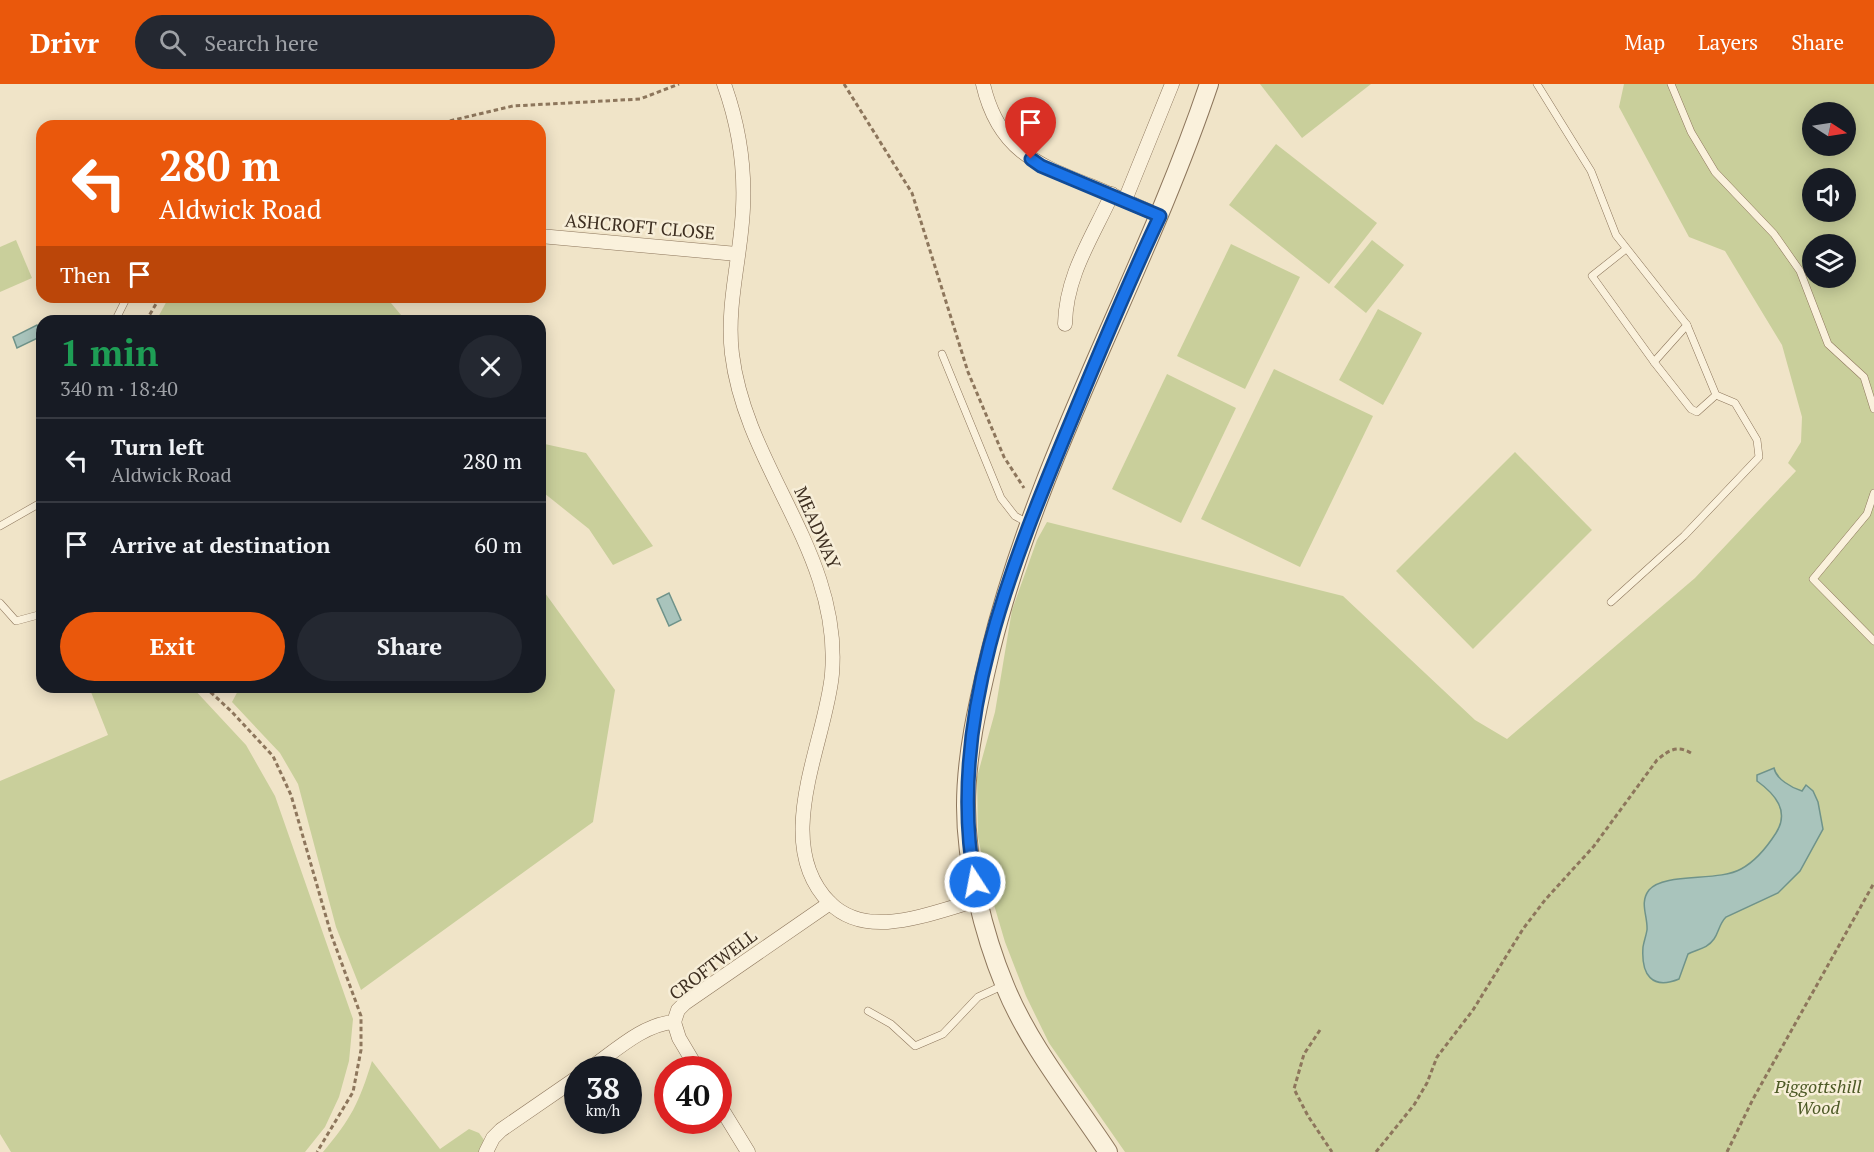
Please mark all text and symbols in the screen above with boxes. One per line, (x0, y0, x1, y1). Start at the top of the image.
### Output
search box (135, 15, 555, 69)
text: Drivr (30, 24, 99, 61)
icon: search (156, 26, 189, 59)
text: Search here (204, 28, 319, 57)
text: Map (1624, 28, 1665, 56)
text: Layers (1698, 28, 1758, 56)
text: Share (1791, 28, 1844, 56)
pin (1005, 97, 1056, 159)
north arrow (1802, 102, 1856, 156)
map controls (1802, 102, 1856, 288)
icon: arrive (1014, 106, 1047, 139)
text: 280 m (159, 137, 280, 193)
icon: left (60, 144, 138, 222)
button: sound (1802, 168, 1856, 222)
text: Aldwick Road (159, 191, 322, 227)
street label: ASHCROFT CLOSE (564, 207, 716, 245)
button: layers (1802, 234, 1856, 288)
icon: arrive (123, 258, 156, 291)
text: Then (60, 260, 111, 289)
text: 1 min (60, 329, 158, 376)
button: close (459, 335, 522, 398)
text: 340 m · 18:40 (60, 375, 178, 402)
text: Turn left (111, 432, 204, 461)
icon: left (60, 444, 93, 477)
text: 280 m (462, 446, 522, 475)
text: Aldwick Road (111, 461, 231, 488)
street label: MEADWAY (789, 483, 847, 573)
icon: arrive (60, 528, 93, 561)
text: Arrive at destination (111, 530, 330, 559)
text: 60 m (474, 530, 522, 559)
button: Exit (60, 612, 285, 681)
button: Share (297, 612, 522, 681)
position arrow (943, 850, 1007, 914)
street label: CROFTWELL (664, 923, 761, 1005)
speed limit sign: 40 (654, 1056, 732, 1134)
text: 38 (586, 1068, 620, 1108)
park label: Piggottshill Wood (1773, 1074, 1862, 1119)
text: km/h (586, 1100, 620, 1120)

